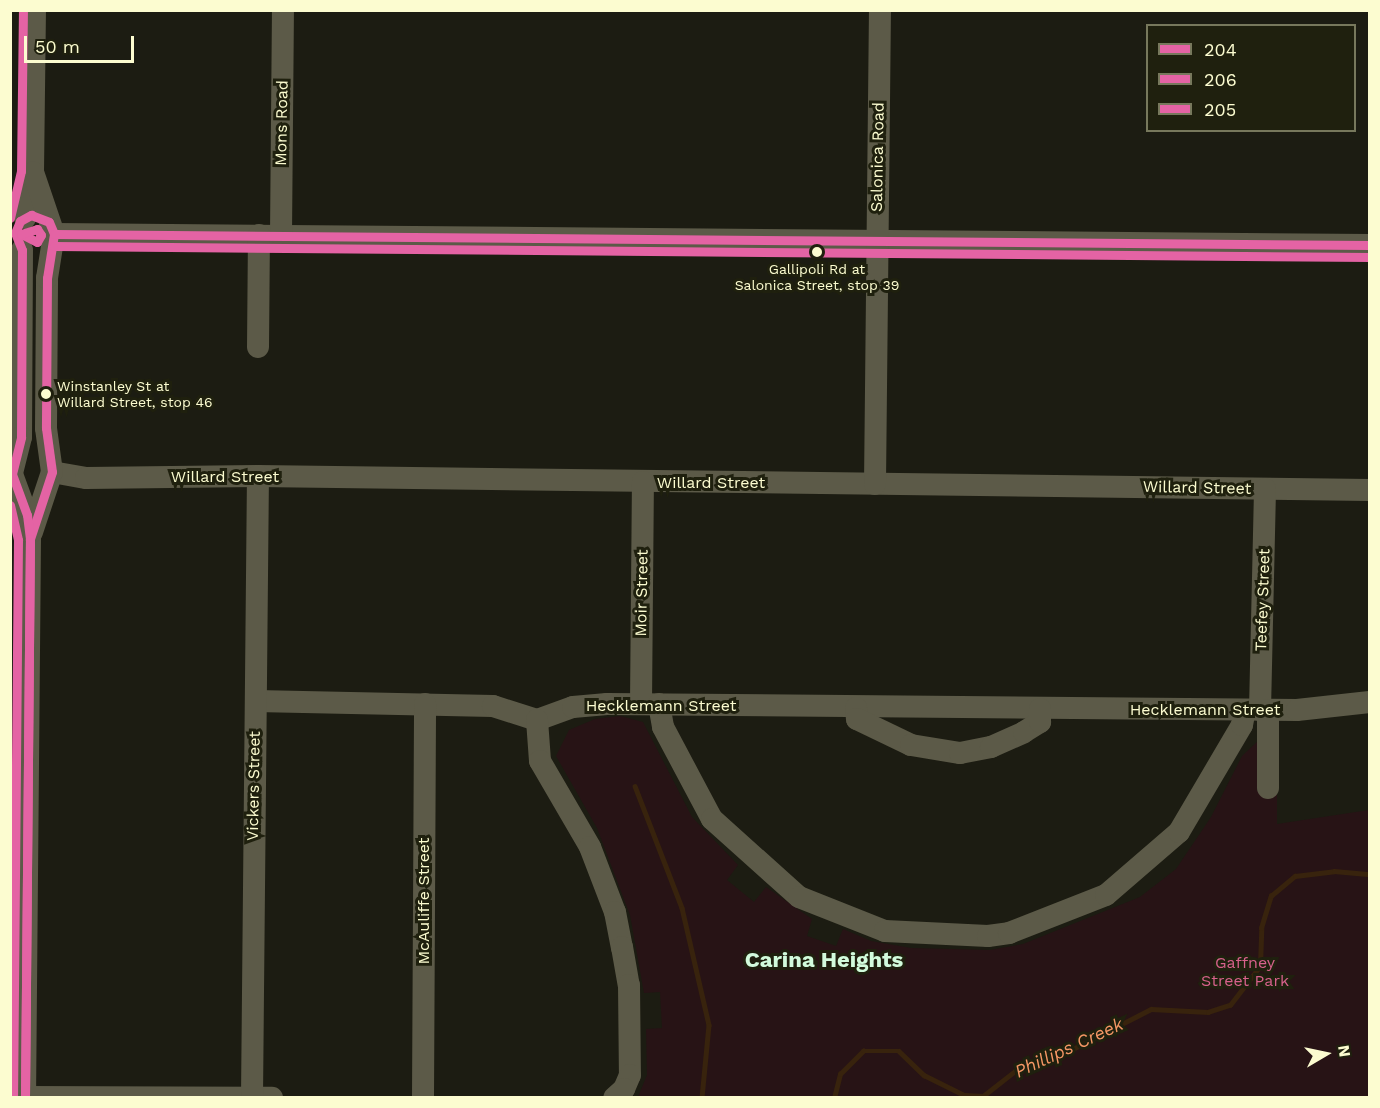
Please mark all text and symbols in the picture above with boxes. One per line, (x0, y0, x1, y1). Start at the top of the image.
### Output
scale bar (27, 24, 136, 62)
legend (1146, 24, 1356, 132)
text: 50 m (35, 36, 80, 57)
text: 204 (1204, 39, 1237, 60)
text: 206 (1204, 69, 1237, 90)
street label: Mons Road (272, 80, 292, 166)
text: 205 (1204, 99, 1236, 120)
street label: Salonica Road (867, 102, 889, 212)
marker: Gallipoli Rd at Salonica Street, stop 39 (811, 246, 823, 258)
place label: Gallipoli Rd at Salonica Street, stop 39 (734, 261, 900, 294)
place label: Winstanley St at Willard Street, stop 46 (57, 378, 213, 410)
marker: Winstanley St at Willard Street, stop 46 (40, 388, 52, 400)
street label: Willard Street (171, 467, 279, 487)
street label: Willard Street (657, 473, 765, 493)
street label: Willard Street (1143, 477, 1251, 499)
street label: Teefey Street (1252, 548, 1274, 652)
street label: Moir Street (632, 549, 652, 637)
street label: Hecklemann Street (586, 696, 736, 716)
street label: Hecklemann Street (1130, 700, 1280, 720)
street label: Vickers Street (243, 731, 265, 841)
street label: McAuliffe Street (414, 837, 434, 965)
district label: Carina Heights (745, 947, 903, 973)
park label: Gaffney Street Park (1201, 953, 1289, 991)
water label: Phillips Creek (1011, 1013, 1127, 1083)
north arrow (1296, 1024, 1356, 1084)
text: N (1334, 1044, 1355, 1058)

